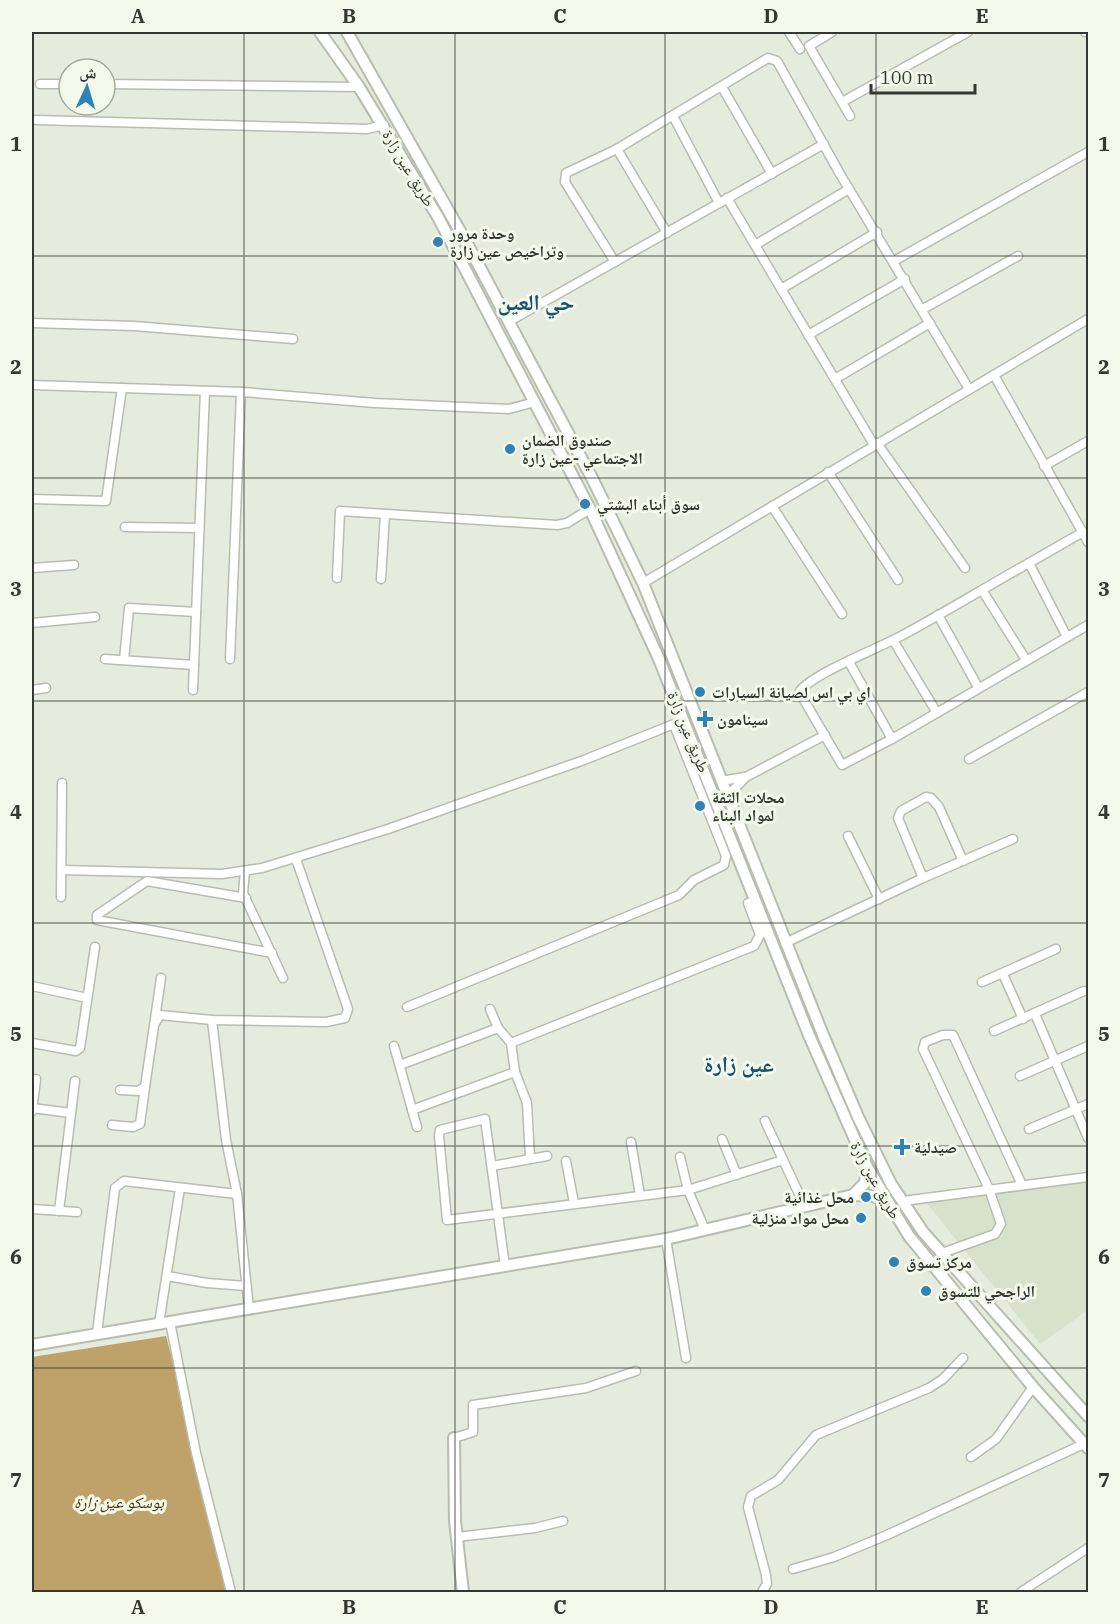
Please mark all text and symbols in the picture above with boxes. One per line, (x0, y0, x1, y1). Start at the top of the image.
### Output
text: A (131, 2, 145, 29)
text: B (342, 2, 356, 29)
text: C (553, 2, 567, 29)
text: D (763, 2, 779, 29)
text: E (975, 2, 989, 29)
north arrow (57, 57, 117, 117)
scale bar (871, 57, 974, 95)
text: ش (79, 61, 97, 83)
text: 100 m (880, 66, 934, 89)
street label: طريق عين زارة (377, 126, 440, 211)
text: 1 (10, 130, 22, 157)
text: 1 (1098, 130, 1110, 157)
place label: وحدة مرور وتراخيص عين زارة (449, 223, 564, 261)
marker: وحدة مرور وتراخيص عين زارة (431, 235, 445, 249)
district label: حي العين (498, 287, 574, 319)
text: 2 (10, 353, 22, 380)
text: 2 (1098, 353, 1110, 380)
place label: صندوق الضمان الاجتماعي -عين زارة (522, 430, 643, 471)
marker: صندوق الضمان الاجتماعي -عين زارة (503, 442, 517, 456)
place label: سوق أبناء البشتي (597, 494, 700, 517)
marker: سوق أبناء البشتي (578, 497, 592, 511)
text: 3 (10, 575, 22, 602)
text: 3 (1098, 575, 1110, 602)
place label: اي بي اس لصيانة السيارات (712, 682, 871, 705)
marker: اي بي اس لصيانة السيارات (693, 685, 707, 699)
street label: طريق عين زارة (663, 688, 714, 776)
place label: سينامون (717, 709, 768, 729)
marker: سينامون (698, 712, 712, 726)
place label: محلات الثقة لمواد البناء (712, 787, 785, 825)
text: 4 (10, 798, 22, 825)
text: 4 (1098, 798, 1110, 825)
marker: محلات الثقة لمواد البناء (693, 799, 707, 813)
text: 5 (10, 1020, 22, 1047)
text: 5 (1098, 1020, 1110, 1047)
district label: عين زارة (704, 1049, 774, 1078)
street label: طريق عين زارة (846, 1137, 906, 1223)
place label: صيدلية (914, 1137, 957, 1157)
marker: صيدلية (895, 1140, 909, 1154)
place label: محل غذائية (784, 1187, 854, 1207)
marker: محل غذائية (859, 1190, 873, 1204)
place label: محل مواد منزلية (751, 1208, 849, 1228)
marker: محل مواد منزلية (854, 1211, 868, 1225)
text: 6 (10, 1243, 22, 1270)
text: 6 (1098, 1243, 1110, 1270)
place label: مركز تسوق (906, 1252, 972, 1272)
marker: مركز تسوق (887, 1255, 901, 1269)
place label: الراجحي للتسوق (938, 1281, 1035, 1304)
marker: الراجحي للتسوق (919, 1284, 933, 1298)
text: 7 (10, 1466, 22, 1493)
text: 7 (1098, 1466, 1110, 1493)
park label: بوسكو عين زارة (74, 1492, 165, 1513)
text: A (131, 1593, 145, 1620)
text: B (342, 1593, 356, 1620)
text: C (553, 1593, 567, 1620)
text: D (763, 1593, 779, 1620)
text: E (975, 1593, 989, 1620)

